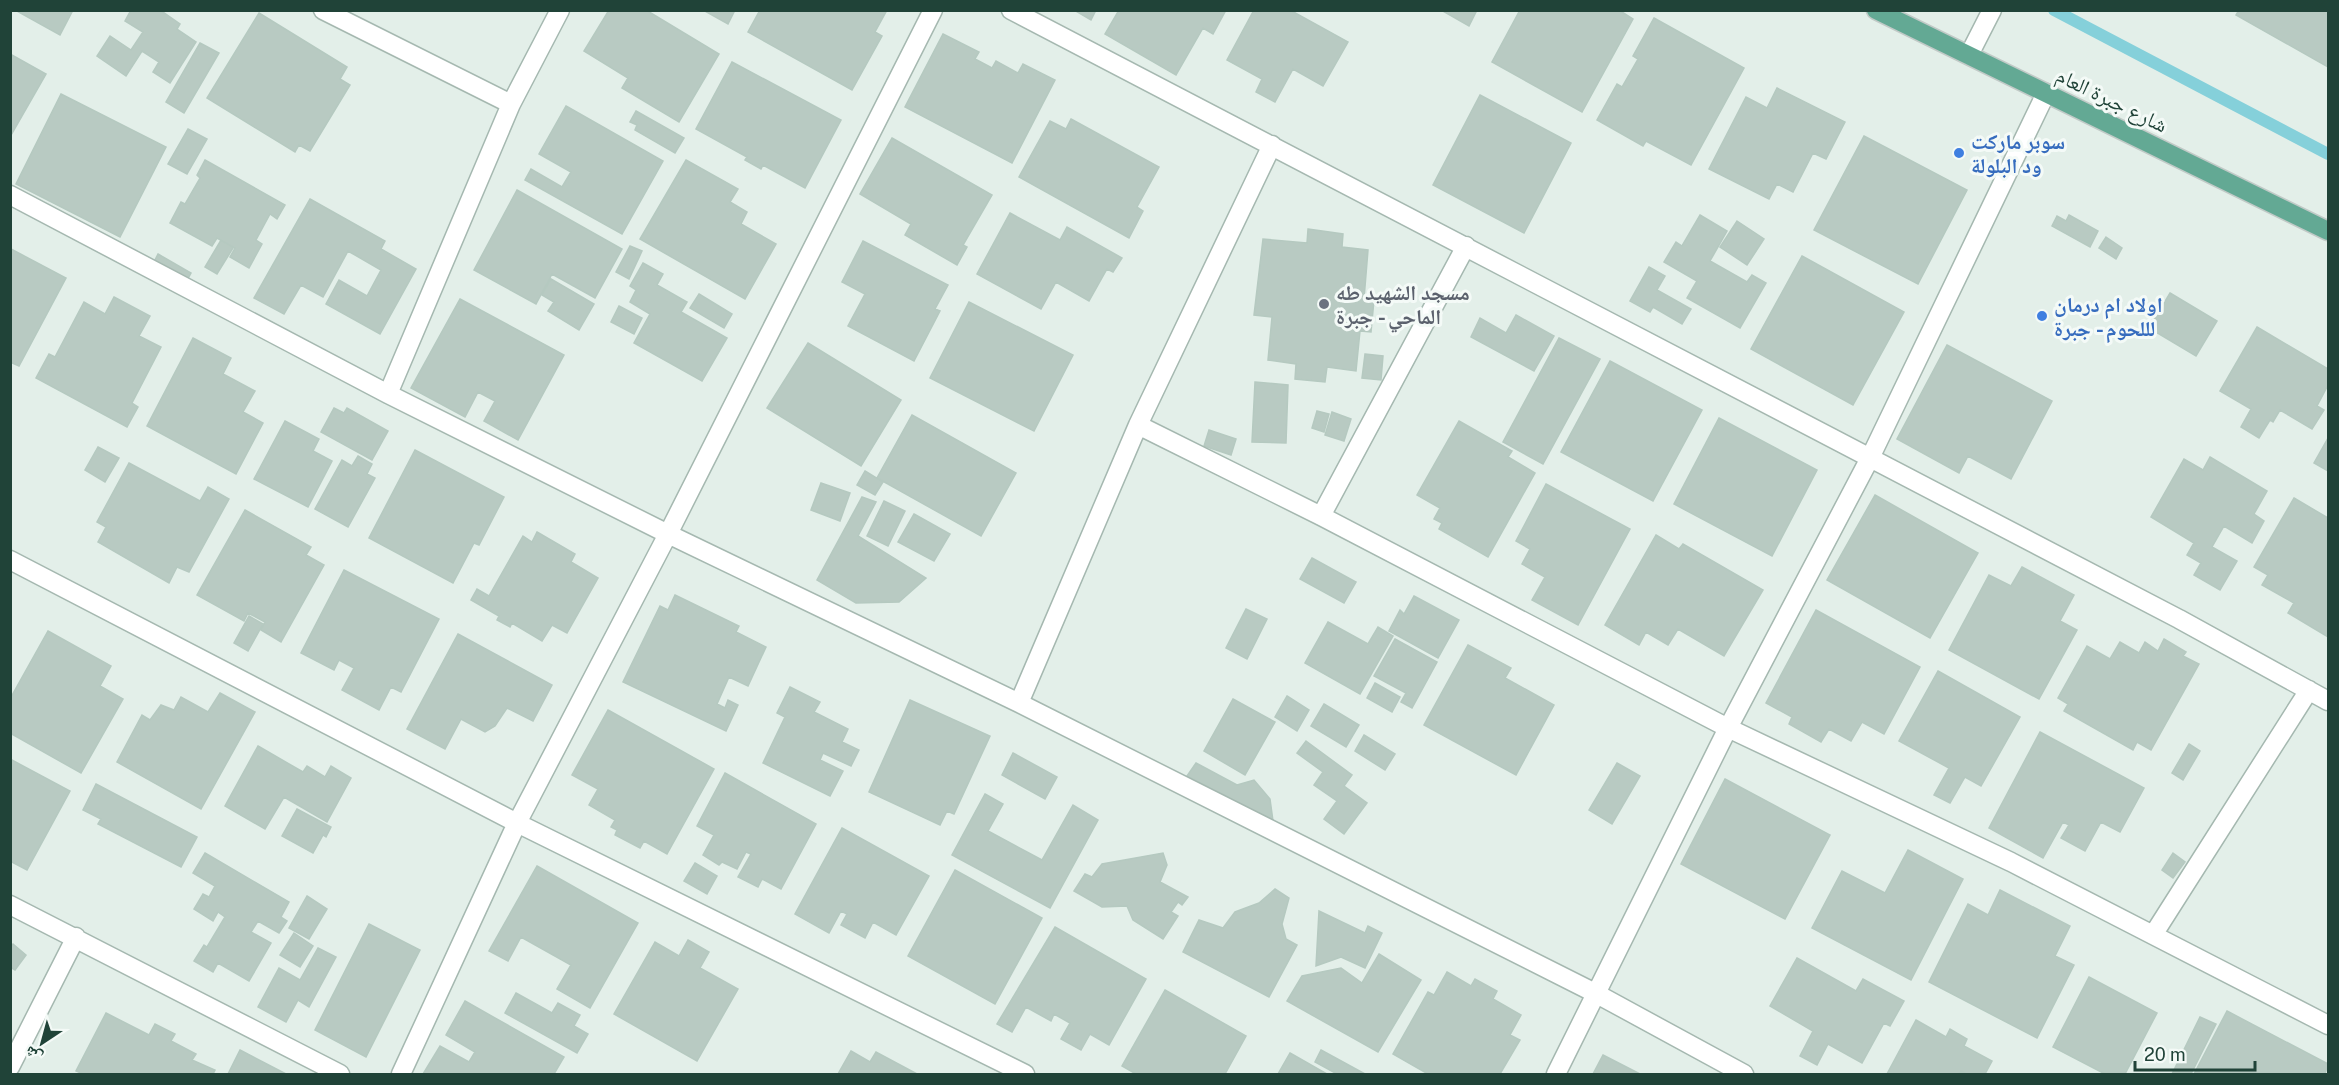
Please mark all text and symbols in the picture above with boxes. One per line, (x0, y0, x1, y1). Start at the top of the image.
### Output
street label: شارع جبرة العام (2052, 62, 2172, 139)
place label: سوبر ماركت ود البلولة (1971, 129, 2065, 178)
marker: سوبر ماركت ود البلولة (1952, 146, 1966, 160)
place label: مسجد الشهيد طه الماحي - جبرة (1336, 280, 1470, 333)
place label: اولاد ام درمان لللحوم - جبرة (2054, 292, 2163, 343)
marker: مسجد الشهيد طه الماحي - جبرة (1317, 297, 1331, 311)
marker: اولاد ام درمان لللحوم - جبرة (2035, 309, 2049, 323)
north arrow (12, 1013, 72, 1073)
scale bar (2135, 1034, 2255, 1072)
text: ش (21, 1042, 46, 1067)
text: 20 m (2144, 1044, 2186, 1065)

